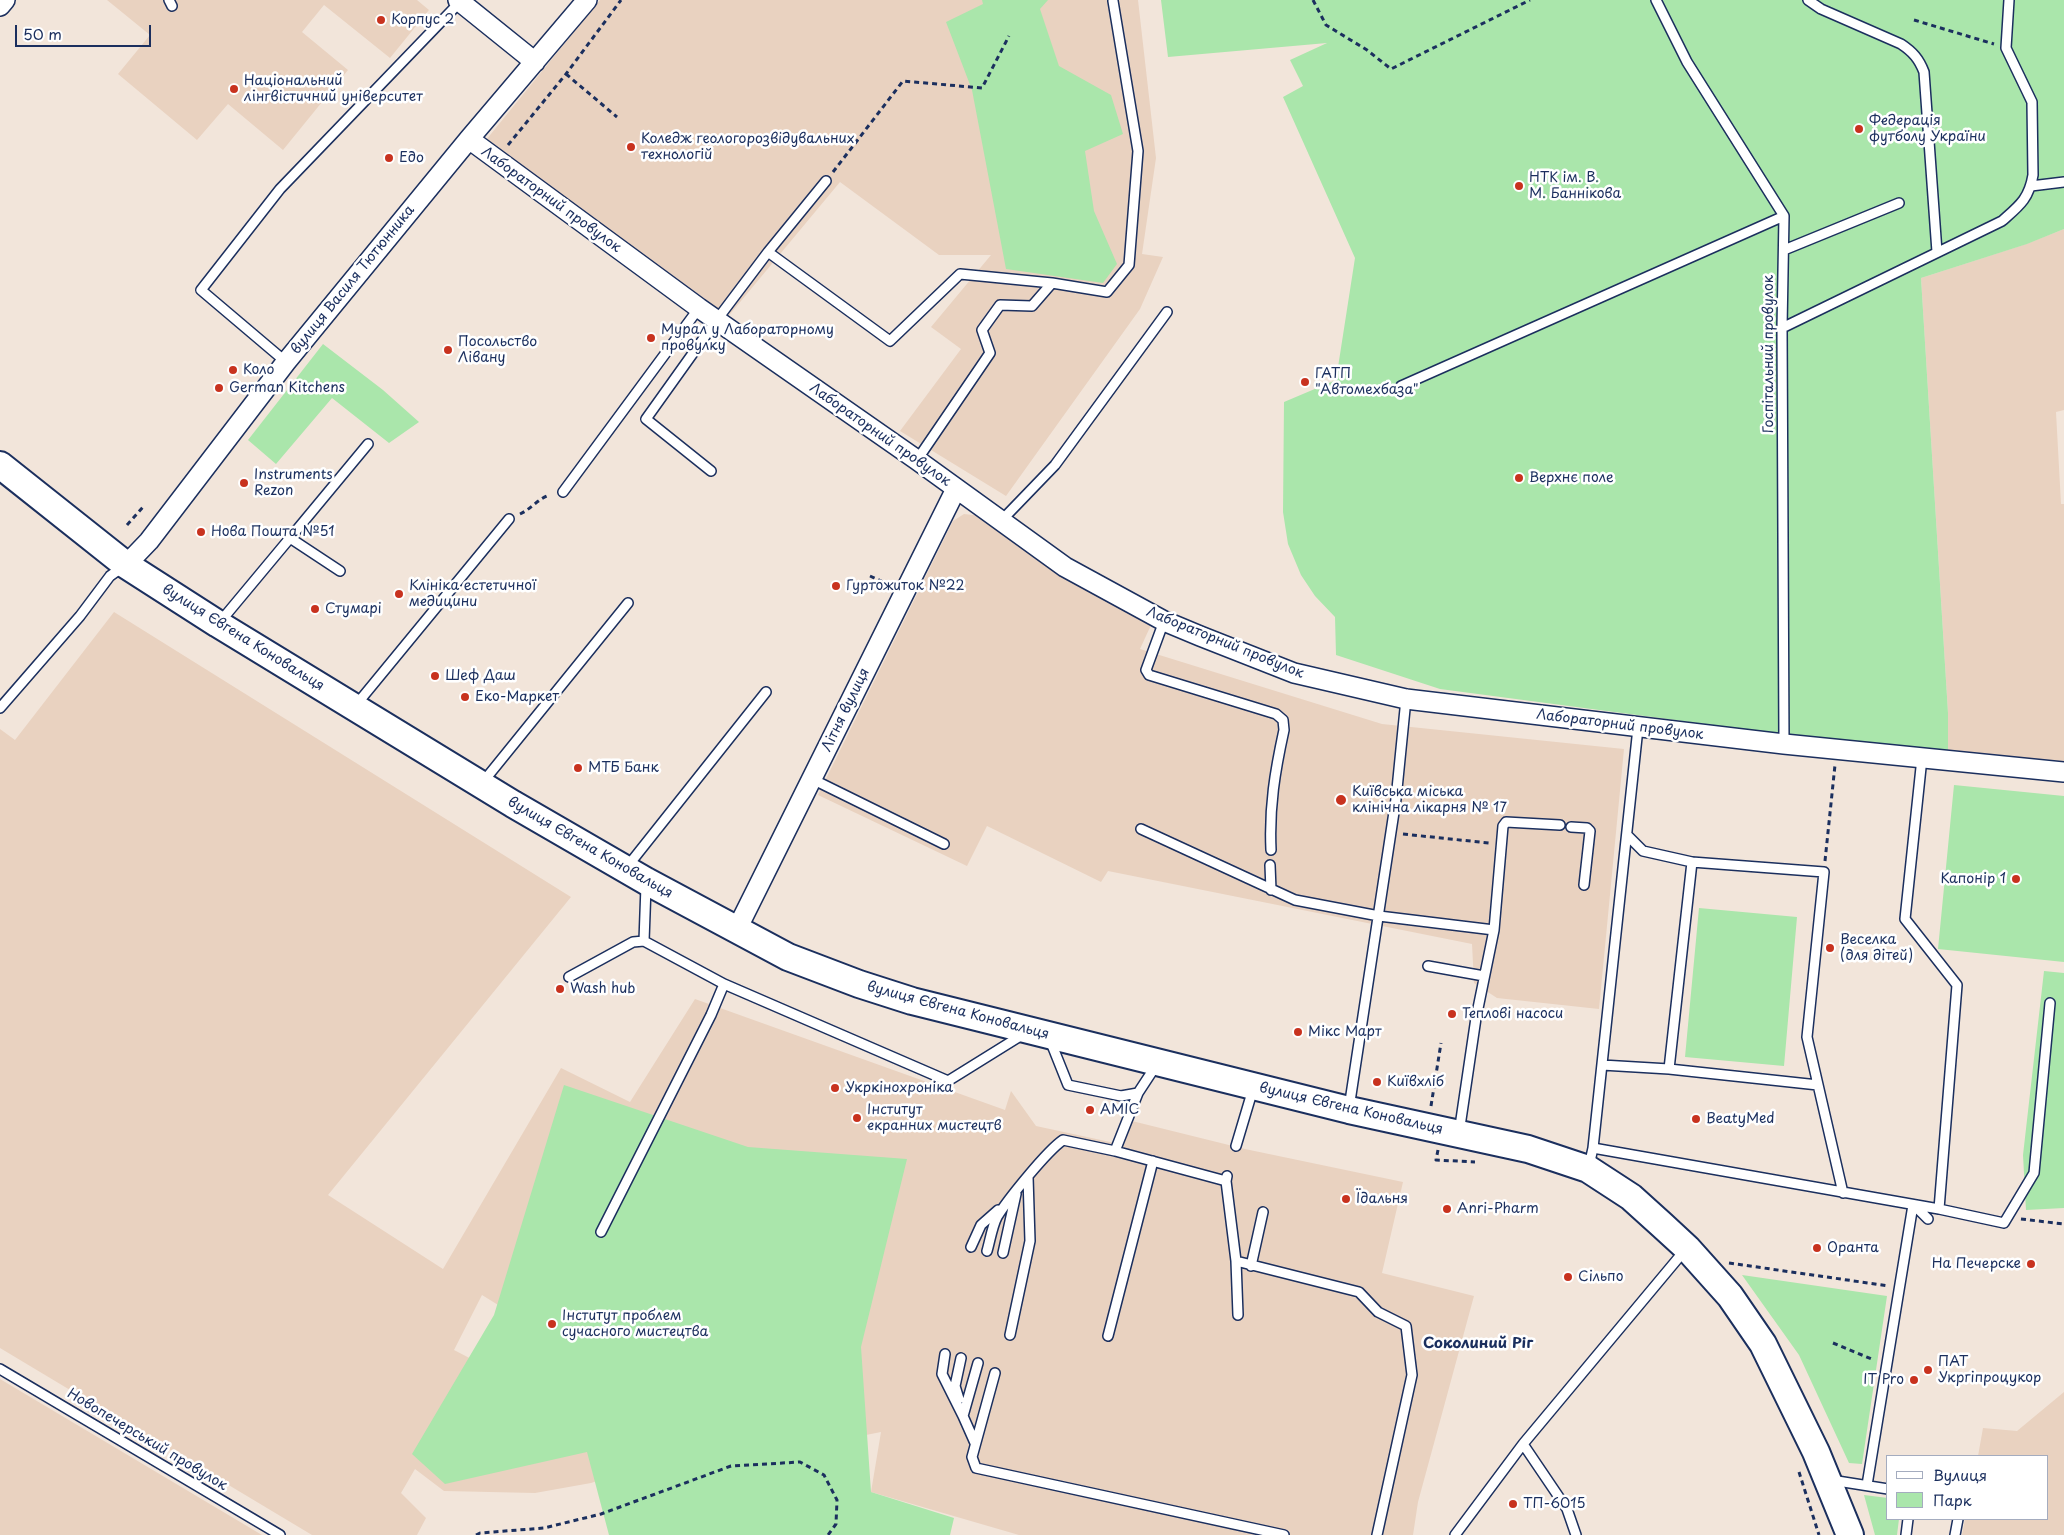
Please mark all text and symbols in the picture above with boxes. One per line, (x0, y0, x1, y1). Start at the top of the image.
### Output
place label: Корпус 2 (391, 12, 455, 28)
marker: Корпус 2 (375, 14, 387, 26)
scale bar (18, 15, 154, 47)
text: 50 m (23, 22, 62, 45)
place label: Національний лінгвістичний університет (244, 73, 423, 105)
marker: Національний лінгвістичний університет (228, 83, 240, 95)
place label: Федерація футболу України (1869, 113, 1986, 146)
marker: Федерація футболу України (1853, 123, 1865, 135)
place label: Коледж геологорозвідувальних технологій (641, 131, 855, 164)
marker: Коледж геологорозвідувальних технологій (625, 141, 637, 153)
street label: Лабораторний провулок (478, 144, 624, 256)
place label: Едо (399, 150, 424, 166)
marker: Едо (383, 152, 395, 164)
place label: НТК ім. В. М. Баннікова (1529, 170, 1621, 202)
marker: НТК ім. В. М. Баннікова (1513, 180, 1525, 192)
street label: вулиця Василя Тютюнника (288, 202, 418, 358)
street label: Госпітальний провулок (1761, 275, 1777, 433)
place label: Мурал у Лабораторному провулку (661, 322, 834, 354)
marker: Мурал у Лабораторному провулку (645, 332, 657, 344)
place label: Посольство Лівану (458, 334, 537, 367)
marker: Посольство Лівану (442, 344, 454, 356)
place label: Коло (243, 362, 274, 378)
marker: Коло (227, 364, 239, 376)
place label: ГАТП "Автомехбаза" (1315, 366, 1419, 398)
marker: ГАТП "Автомехбаза" (1299, 376, 1311, 388)
place label: German Kitchens (229, 380, 345, 396)
street label: Лабораторний провулок (806, 380, 954, 490)
marker: German Kitchens (213, 382, 225, 394)
place label: Instruments Rezon (254, 467, 333, 500)
place label: Верхнє поле (1529, 470, 1614, 486)
marker: Верхнє поле (1513, 472, 1525, 484)
marker: Instruments Rezon (238, 477, 250, 489)
place label: Нова Пошта №51 (211, 524, 334, 540)
marker: Нова Пошта №51 (195, 526, 207, 538)
place label: Клініка естетичної медицини (409, 578, 536, 610)
place label: Гуртожиток №22 (846, 578, 965, 594)
marker: Гуртожиток №22 (830, 580, 842, 592)
street label: вулиця Євгена Коновальця (159, 581, 327, 695)
marker: Клініка естетичної медицини (393, 588, 405, 600)
place label: Стумарі (325, 601, 382, 617)
marker: Стумарі (309, 603, 321, 615)
street label: Лабораторний провулок (1144, 604, 1306, 682)
street label: Літня вулиця (819, 665, 873, 755)
place label: Шеф Даш (445, 668, 516, 684)
marker: Шеф Даш (429, 670, 441, 682)
place label: Еко-Маркет (475, 689, 559, 705)
marker: Еко-Маркет (459, 691, 471, 703)
street label: Лабораторний провулок (1535, 706, 1705, 744)
place label: МТБ Банк (588, 760, 659, 776)
marker: МТБ Банк (572, 762, 584, 774)
place label: Київська міська клінічна лікарня № 17 (1352, 784, 1507, 816)
marker: Київська міська клінічна лікарня № 17 (1334, 793, 1348, 807)
street label: вулиця Євгена Коновальця (504, 794, 676, 902)
place label: Капонір 1 (1941, 871, 2006, 887)
marker: Капонір 1 (2010, 873, 2022, 885)
place label: Веселка (для дітей) (1840, 932, 1913, 964)
marker: Веселка (для дітей) (1824, 942, 1836, 954)
street label: вулиця Євгена Коновальця (865, 979, 1051, 1043)
place label: Wash hub (570, 981, 635, 997)
marker: Wash hub (554, 983, 566, 995)
place label: Теплові насоси (1462, 1006, 1563, 1022)
marker: Теплові насоси (1446, 1008, 1458, 1020)
place label: Мікс Март (1308, 1024, 1382, 1040)
marker: Мікс Март (1292, 1026, 1304, 1038)
place label: Київхліб (1387, 1074, 1444, 1090)
marker: Київхліб (1371, 1076, 1383, 1088)
place label: Укркінохроніка (845, 1080, 953, 1096)
street label: вулиця Євгена Коновальця (1257, 1080, 1445, 1138)
marker: Укркінохроніка (829, 1082, 841, 1094)
place label: Інститут екранних мистецтв (867, 1102, 1002, 1134)
place label: AMIC (1100, 1102, 1139, 1118)
marker: AMIC (1084, 1104, 1096, 1116)
place label: BeatyMed (1706, 1111, 1775, 1127)
marker: Інститут екранних мистецтв (851, 1112, 863, 1124)
marker: BeatyMed (1690, 1113, 1702, 1125)
place label: Їдальня (1356, 1191, 1408, 1207)
marker: Їдальня (1340, 1193, 1352, 1205)
place label: Anri-Pharm (1457, 1201, 1539, 1217)
marker: Anri-Pharm (1441, 1203, 1453, 1215)
place label: Оранта (1827, 1240, 1879, 1256)
marker: Оранта (1811, 1242, 1823, 1254)
place label: На Печерске (1932, 1256, 2021, 1272)
marker: На Печерске (2025, 1258, 2037, 1270)
place label: Сільпо (1578, 1269, 1623, 1285)
marker: Сільпо (1562, 1271, 1574, 1283)
place label: Інститут проблем сучасного мистецтва (562, 1308, 708, 1340)
marker: Інститут проблем сучасного мистецтва (546, 1318, 558, 1330)
district label: Соколиний Ріг (1423, 1335, 1533, 1353)
place label: ПАТ Укргіпроцукор (1938, 1354, 2041, 1386)
marker: ПАТ Укргіпроцукор (1922, 1364, 1934, 1376)
place label: IT Pro (1863, 1372, 1904, 1388)
marker: IT Pro (1908, 1374, 1920, 1386)
street label: Новопечерський провулок (64, 1385, 230, 1495)
legend (1886, 1455, 2049, 1520)
text: Вулиця (1933, 1463, 1987, 1486)
text: Парк (1933, 1488, 1972, 1511)
place label: ТП-6015 (1523, 1496, 1586, 1512)
marker: ТП-6015 (1507, 1498, 1519, 1510)

